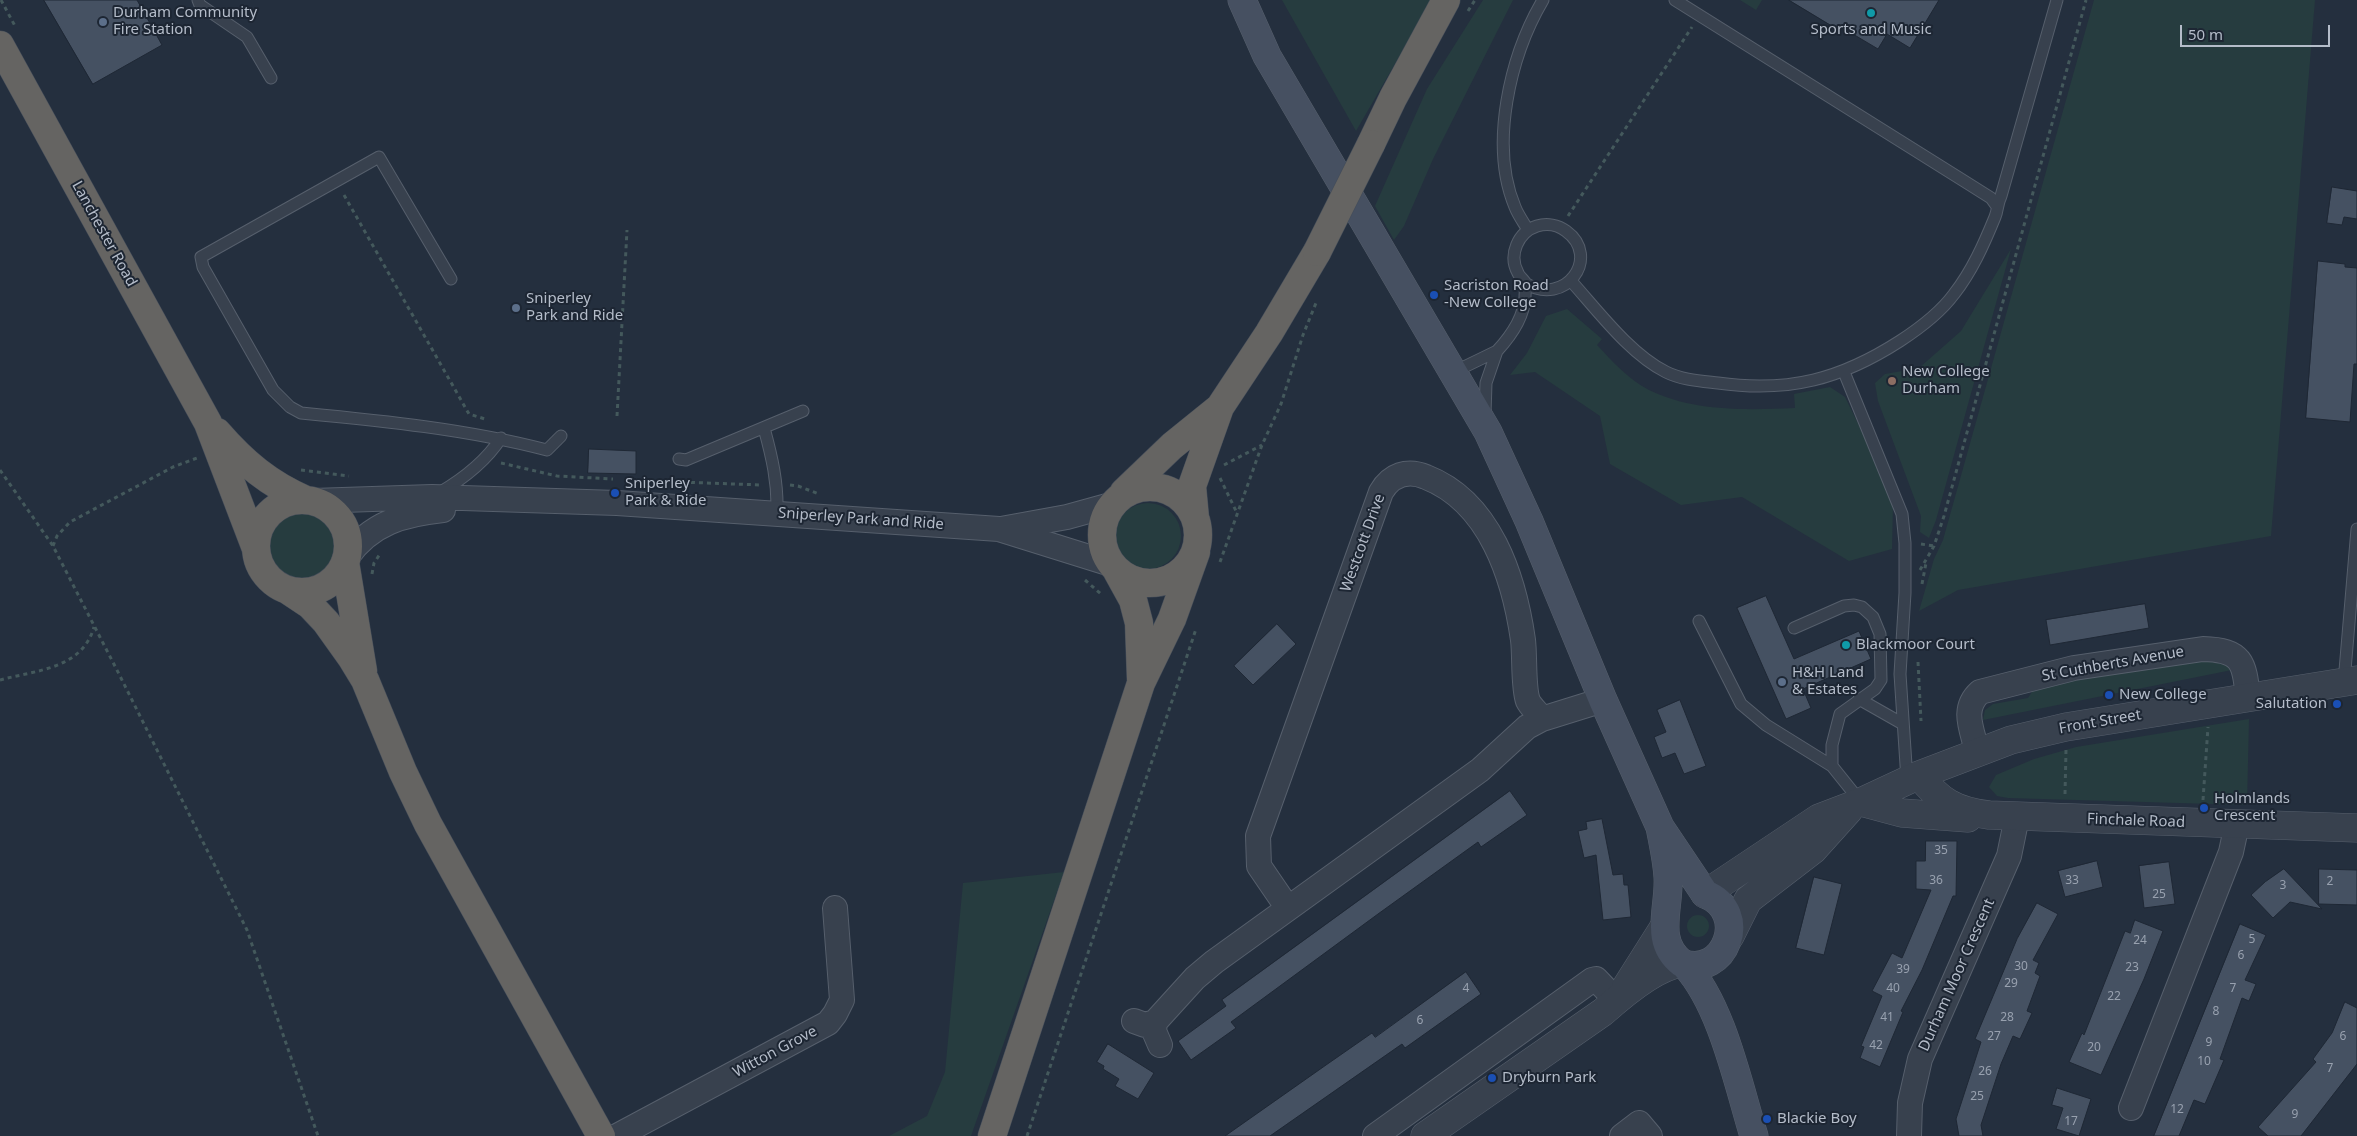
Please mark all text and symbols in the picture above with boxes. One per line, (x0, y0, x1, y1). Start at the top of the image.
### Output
place label: Durham Community Fire Station (113, 4, 257, 39)
marker: Sports and Music (1865, 7, 1877, 19)
scale bar (2182, 15, 2332, 47)
marker: Durham Community Fire Station (97, 16, 109, 28)
place label: Sports and Music (1810, 21, 1932, 39)
text: 50 m (2188, 24, 2223, 44)
street label: Lanchester Road (68, 178, 140, 290)
place label: Sacriston Road -New College (1444, 277, 1549, 312)
marker: Sacriston Road -New College (1428, 289, 1440, 301)
place label: Sniperley Park and Ride (526, 290, 623, 325)
marker: Sniperley Park and Ride (510, 302, 522, 314)
place label: New College Durham (1902, 363, 1990, 398)
marker: New College Durham (1886, 375, 1898, 387)
place label: Sniperley Park & Ride (625, 475, 706, 510)
marker: Sniperley Park & Ride (609, 487, 621, 499)
street label: Westcott Drive (1337, 492, 1389, 594)
street label: Sniperley Park and Ride (778, 504, 944, 534)
place label: Blackmoor Court (1856, 636, 1975, 654)
marker: Blackmoor Court (1840, 639, 1852, 651)
street label: St Cuthberts Avenue (2041, 643, 2185, 685)
place label: H&H Land & Estates (1792, 664, 1864, 699)
marker: H&H Land & Estates (1776, 676, 1788, 688)
place label: New College (2119, 686, 2207, 704)
marker: New College (2103, 689, 2115, 701)
place label: Salutation (2256, 695, 2327, 713)
marker: Salutation (2331, 698, 2343, 710)
street label: Front Street (2057, 706, 2143, 738)
place label: Holmlands Crescent (2214, 790, 2290, 825)
marker: Holmlands Crescent (2198, 802, 2210, 814)
street label: Finchale Road (2087, 810, 2185, 832)
house number: 35 (1934, 844, 1948, 858)
house number: 36 (1929, 874, 1943, 888)
house number: 33 (2065, 874, 2079, 888)
house number: 2 (2327, 875, 2333, 889)
house number: 3 (2280, 879, 2286, 893)
house number: 25 (2152, 888, 2166, 902)
street label: Durham Moor Crescent (1915, 896, 1999, 1054)
house number: 5 (2249, 933, 2255, 947)
house number: 24 (2133, 934, 2147, 948)
house number: 6 (2238, 949, 2244, 963)
house number: 30 (2014, 960, 2028, 974)
house number: 23 (2125, 961, 2139, 975)
house number: 39 (1896, 963, 1910, 977)
house number: 29 (2004, 977, 2018, 991)
house number: 4 (1463, 982, 1469, 996)
house number: 40 (1886, 982, 1900, 996)
house number: 7 (2230, 982, 2236, 996)
house number: 22 (2107, 990, 2121, 1004)
house number: 8 (2213, 1005, 2219, 1019)
house number: 41 (1880, 1011, 1894, 1025)
house number: 28 (2000, 1011, 2014, 1025)
house number: 6 (1417, 1014, 1423, 1028)
street label: Witton Grove (730, 1022, 820, 1082)
house number: 27 (1987, 1030, 2001, 1044)
house number: 6 (2340, 1030, 2346, 1044)
house number: 9 (2206, 1036, 2212, 1050)
house number: 42 (1869, 1039, 1883, 1053)
house number: 20 (2087, 1041, 2101, 1055)
house number: 10 (2197, 1055, 2211, 1069)
house number: 7 (2327, 1062, 2333, 1076)
house number: 26 (1978, 1065, 1992, 1079)
place label: Dryburn Park (1502, 1069, 1596, 1087)
marker: Dryburn Park (1486, 1072, 1498, 1084)
house number: 25 (1970, 1090, 1984, 1104)
house number: 12 (2170, 1103, 2184, 1117)
house number: 9 (2292, 1108, 2298, 1122)
place label: Blackie Boy (1777, 1110, 1857, 1128)
marker: Blackie Boy (1761, 1113, 1773, 1125)
house number: 17 (2064, 1115, 2078, 1129)

